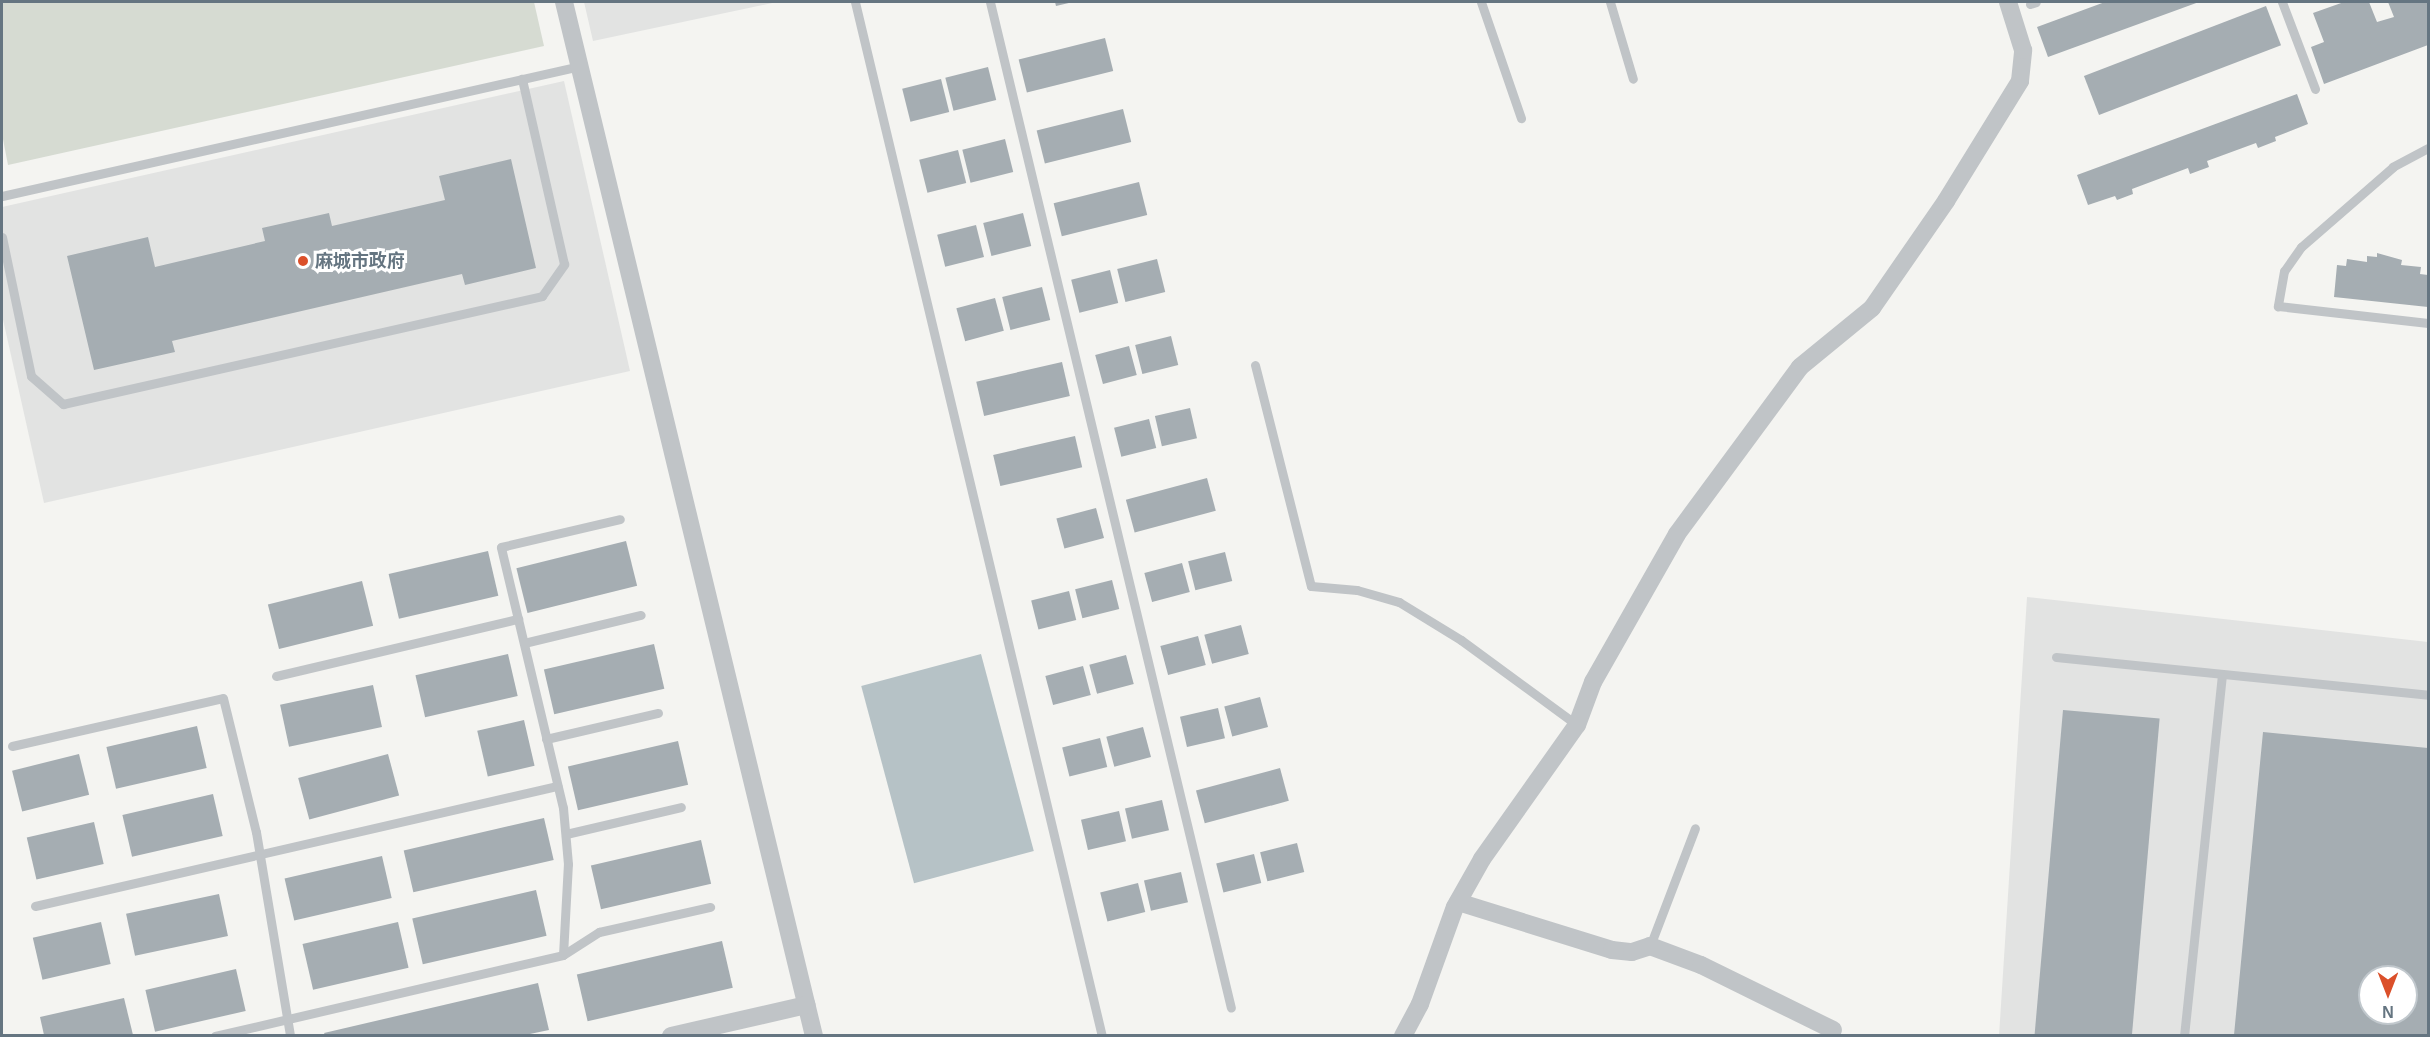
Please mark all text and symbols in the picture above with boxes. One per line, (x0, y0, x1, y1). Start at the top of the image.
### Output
place label: 麻城市政府 (315, 250, 405, 272)
marker: 麻城市政府 (296, 254, 310, 268)
north arrow (2358, 965, 2418, 1025)
text: N (2382, 1003, 2394, 1020)

